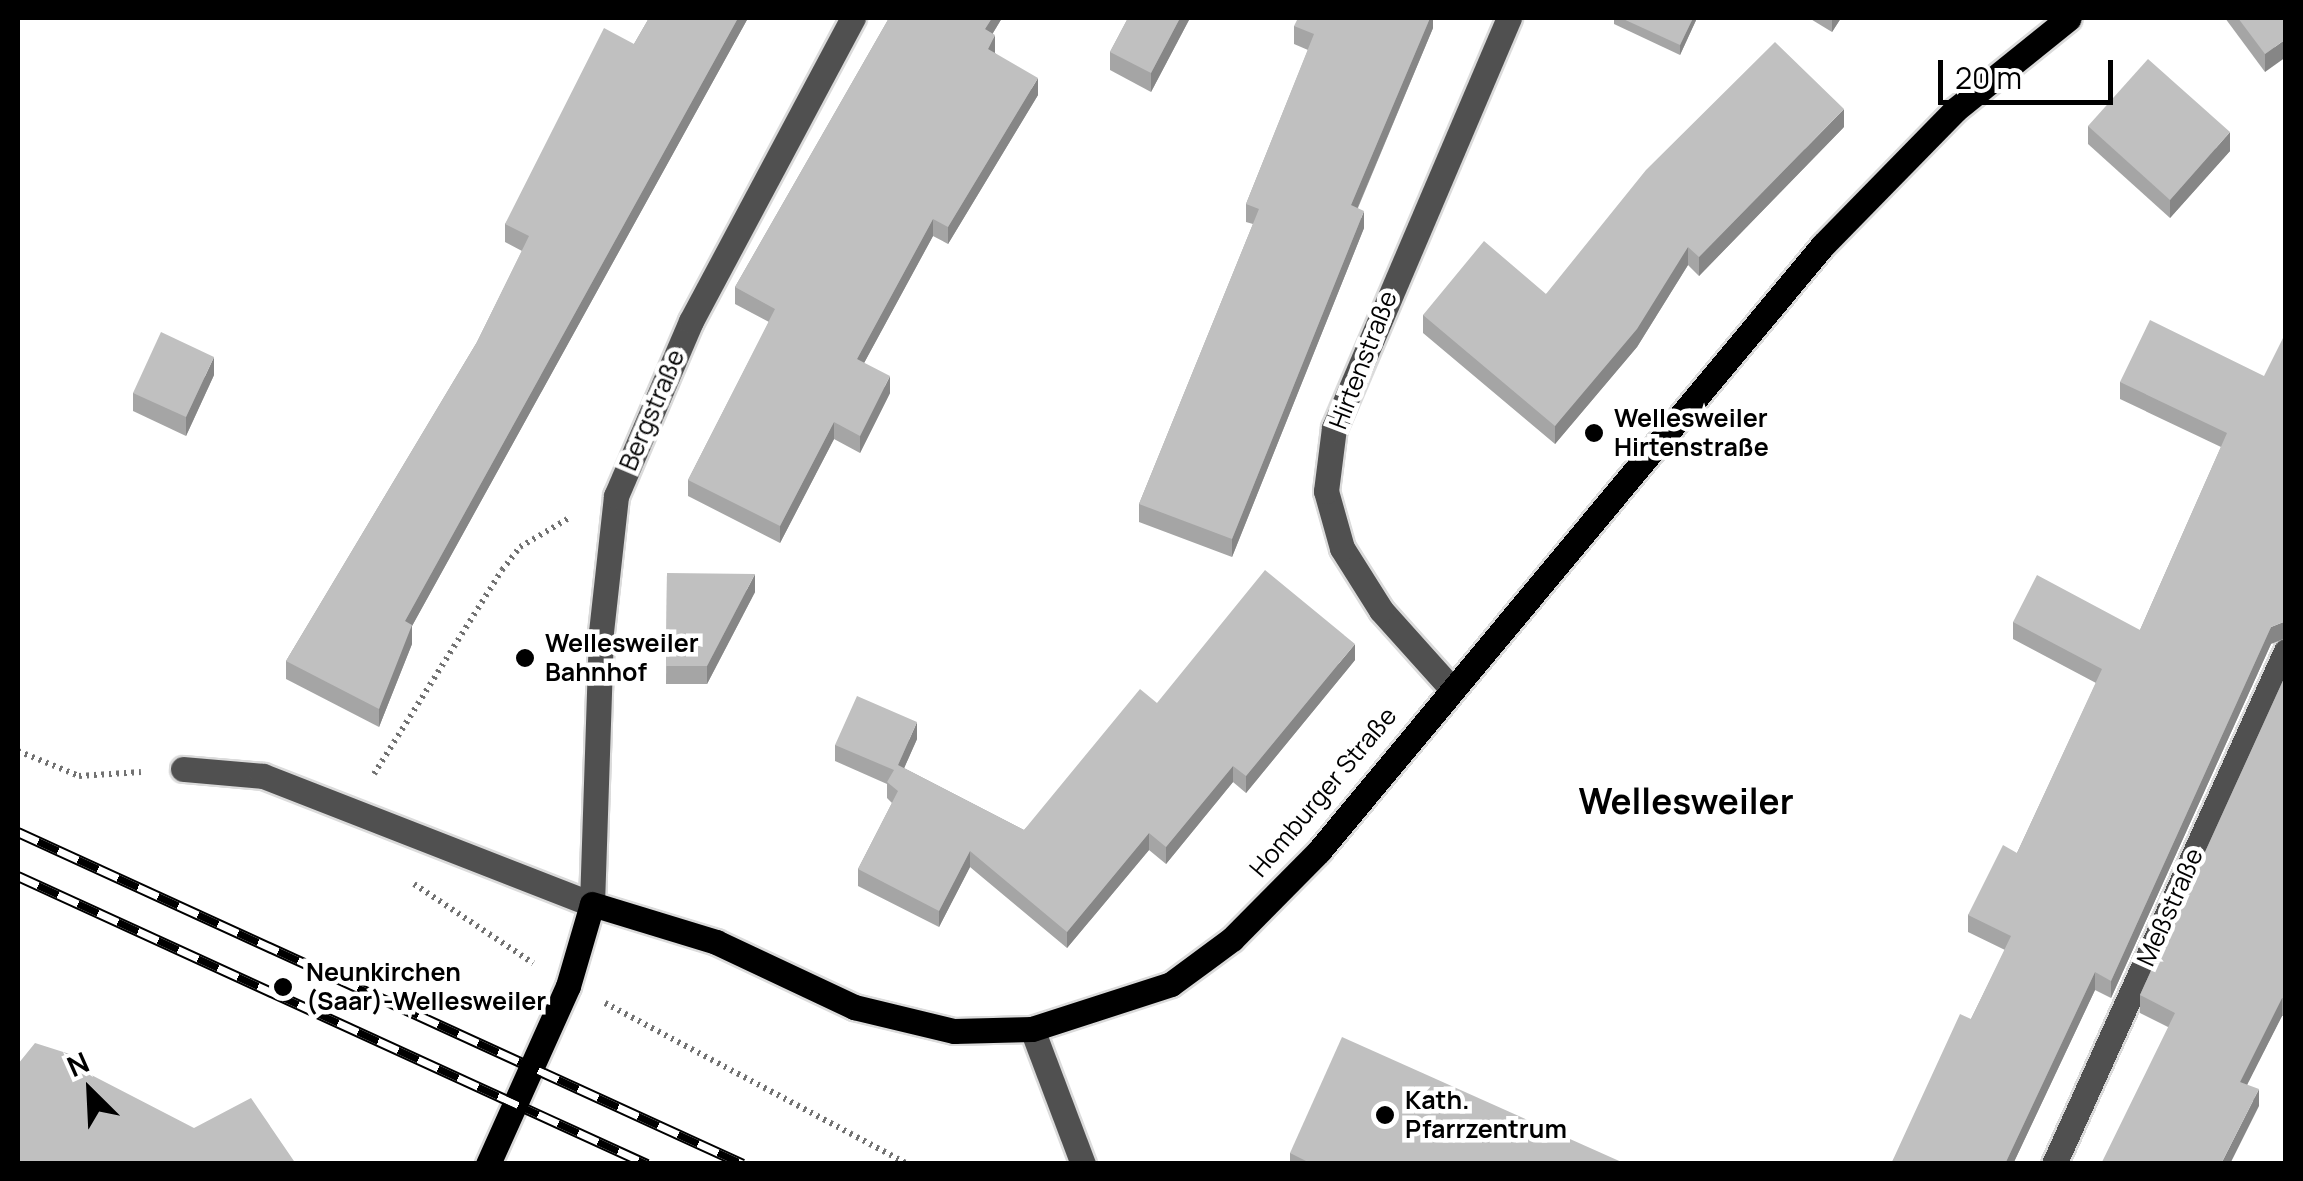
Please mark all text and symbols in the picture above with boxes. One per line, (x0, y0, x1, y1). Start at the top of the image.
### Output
scale bar (1943, 40, 2118, 102)
text: 20 m (1955, 57, 2022, 98)
street label: Hirtenstraße (1323, 287, 1403, 433)
street label: Bergstraße (613, 345, 691, 475)
place label: Wellesweiler Hirtenstraße (1614, 404, 1769, 463)
marker: Wellesweiler Hirtenstraße (1583, 422, 1605, 444)
place label: Wellesweiler Bahnhof (545, 629, 699, 688)
marker: Wellesweiler Bahnhof (514, 647, 536, 669)
street label: Homburger Straße (1243, 701, 1403, 883)
district label: Wellesweiler (1578, 780, 1794, 822)
street label: Meßstraße (2131, 843, 2209, 971)
place label: Neunkirchen (Saar)-Wellesweiler (306, 958, 546, 1017)
marker: Neunkirchen (Saar)-Wellesweiler (270, 974, 296, 1000)
north arrow (40, 1041, 140, 1141)
text: N (61, 1042, 95, 1085)
place label: Kath. Pfarrzentrum (1405, 1086, 1567, 1145)
marker: Kath. Pfarrzentrum (1374, 1104, 1396, 1126)

